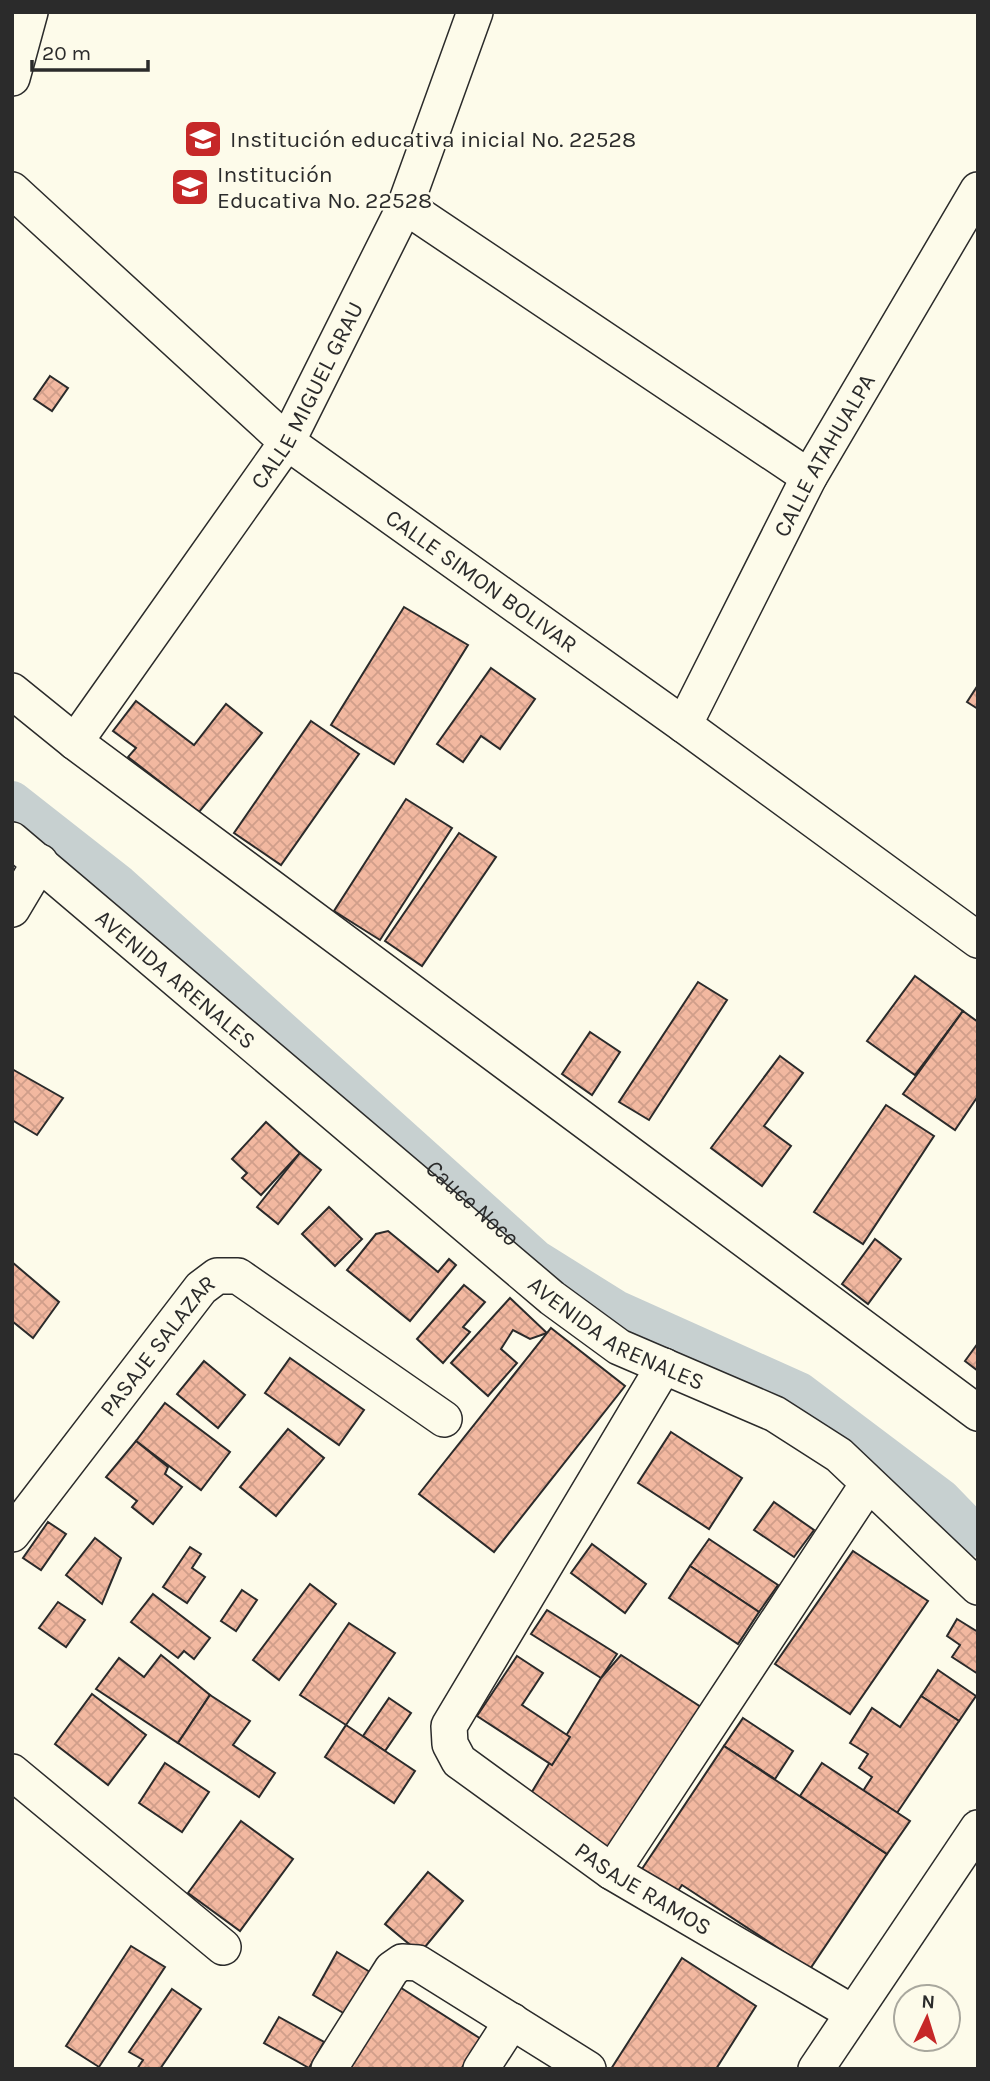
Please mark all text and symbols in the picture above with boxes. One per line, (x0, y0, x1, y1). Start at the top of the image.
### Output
scale bar (32, 28, 147, 72)
text: 20 m (42, 41, 91, 65)
school or university icon: Institución educativa inicial No. 22528 (182, 118, 224, 160)
place label: Institución educativa inicial No. 22528 (230, 126, 636, 153)
place label: Institución Educativa No. 22528 (217, 161, 432, 214)
school or university icon: Institución Educativa No. 22528 (169, 166, 211, 208)
street label: CALLE MIGUEL GRAU (245, 297, 369, 494)
street label: CALLE ATAHUALPA (768, 369, 880, 541)
street label: CALLE SIMON BOLIVAR (381, 503, 583, 658)
street label: AVENIDA ARENALES (90, 904, 261, 1054)
water label: Cauce Noco (420, 1154, 525, 1252)
street label: PASAJE SALAZAR (94, 1269, 220, 1422)
street label: AVENIDA ARENALES (523, 1270, 708, 1396)
street label: PASAJE RAMOS (570, 1836, 716, 1941)
north arrow (892, 1983, 962, 2053)
text: N (921, 1991, 936, 2013)

